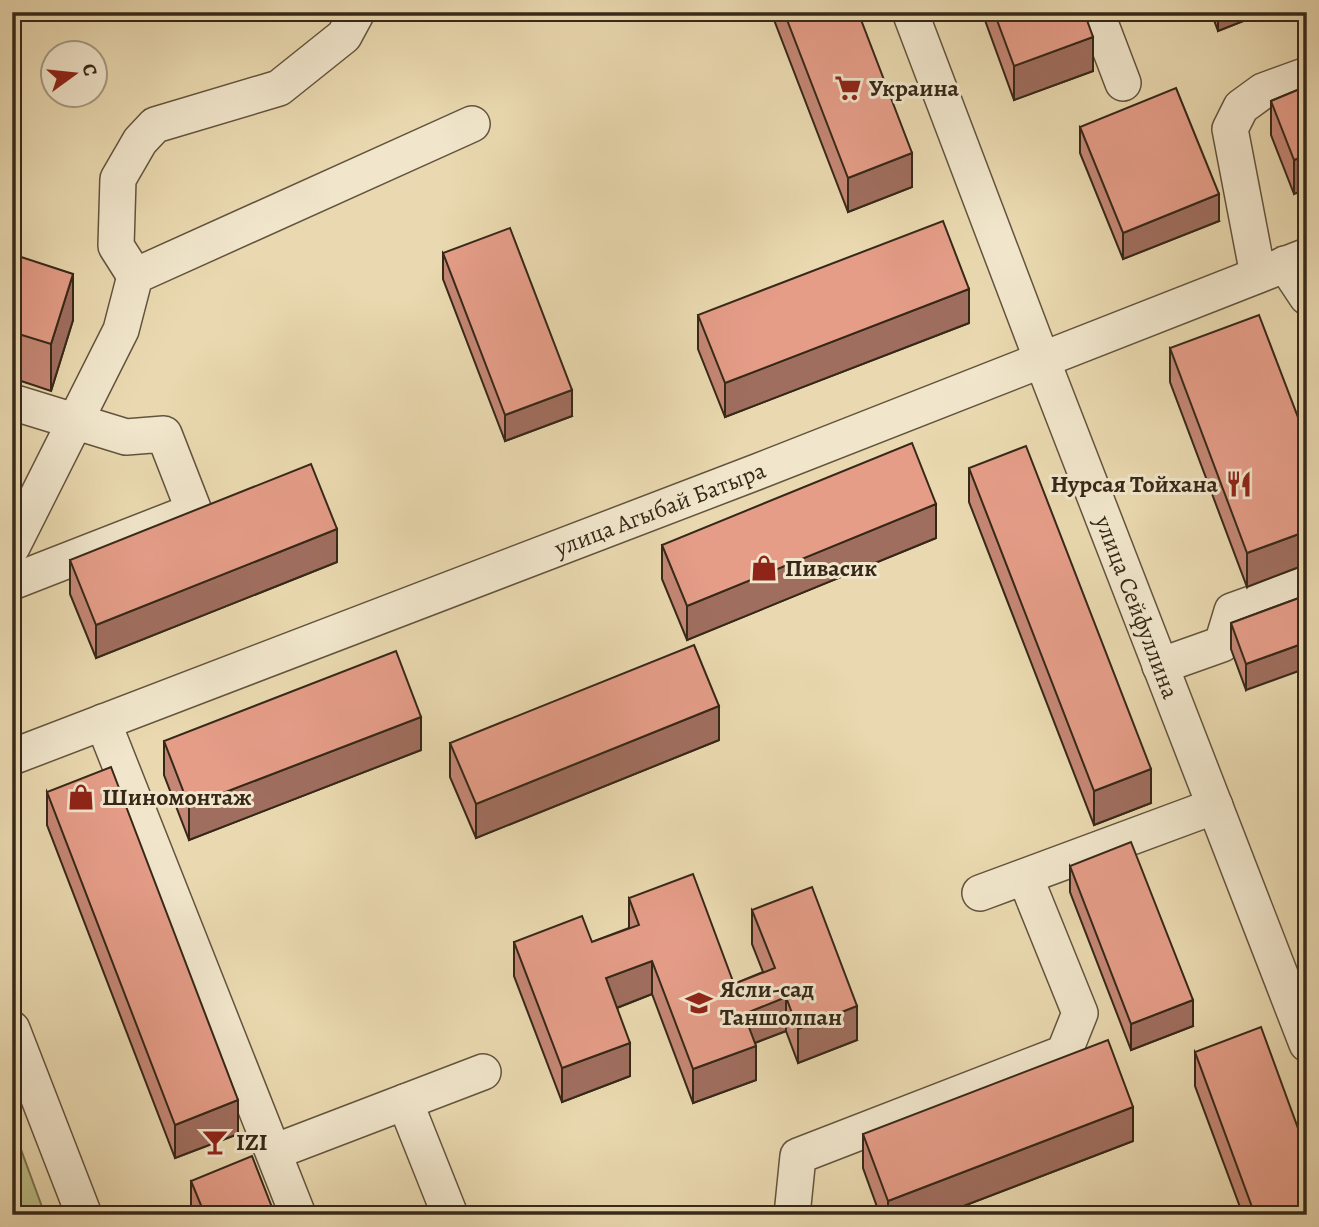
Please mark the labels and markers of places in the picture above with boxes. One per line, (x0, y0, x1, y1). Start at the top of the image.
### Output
place label: Украина (869, 72, 960, 104)
supermarket icon: Украина (833, 73, 863, 103)
place label: Нурсая Тойхана (1051, 468, 1219, 500)
restaurant icon: Нурсая Тойхана (1224, 469, 1254, 499)
place label: Пивасик (785, 552, 877, 584)
shop icon: Пивасик (749, 553, 779, 583)
place label: Шиномонтаж (102, 781, 252, 813)
shop icon: Шиномонтаж (66, 782, 96, 812)
place label: Ясли-сад Таншолпан (720, 973, 842, 1033)
school or university icon: Ясли-сад Таншолпан (684, 988, 714, 1018)
place label: IZI (236, 1126, 267, 1158)
bar icon: IZI (200, 1127, 230, 1157)

